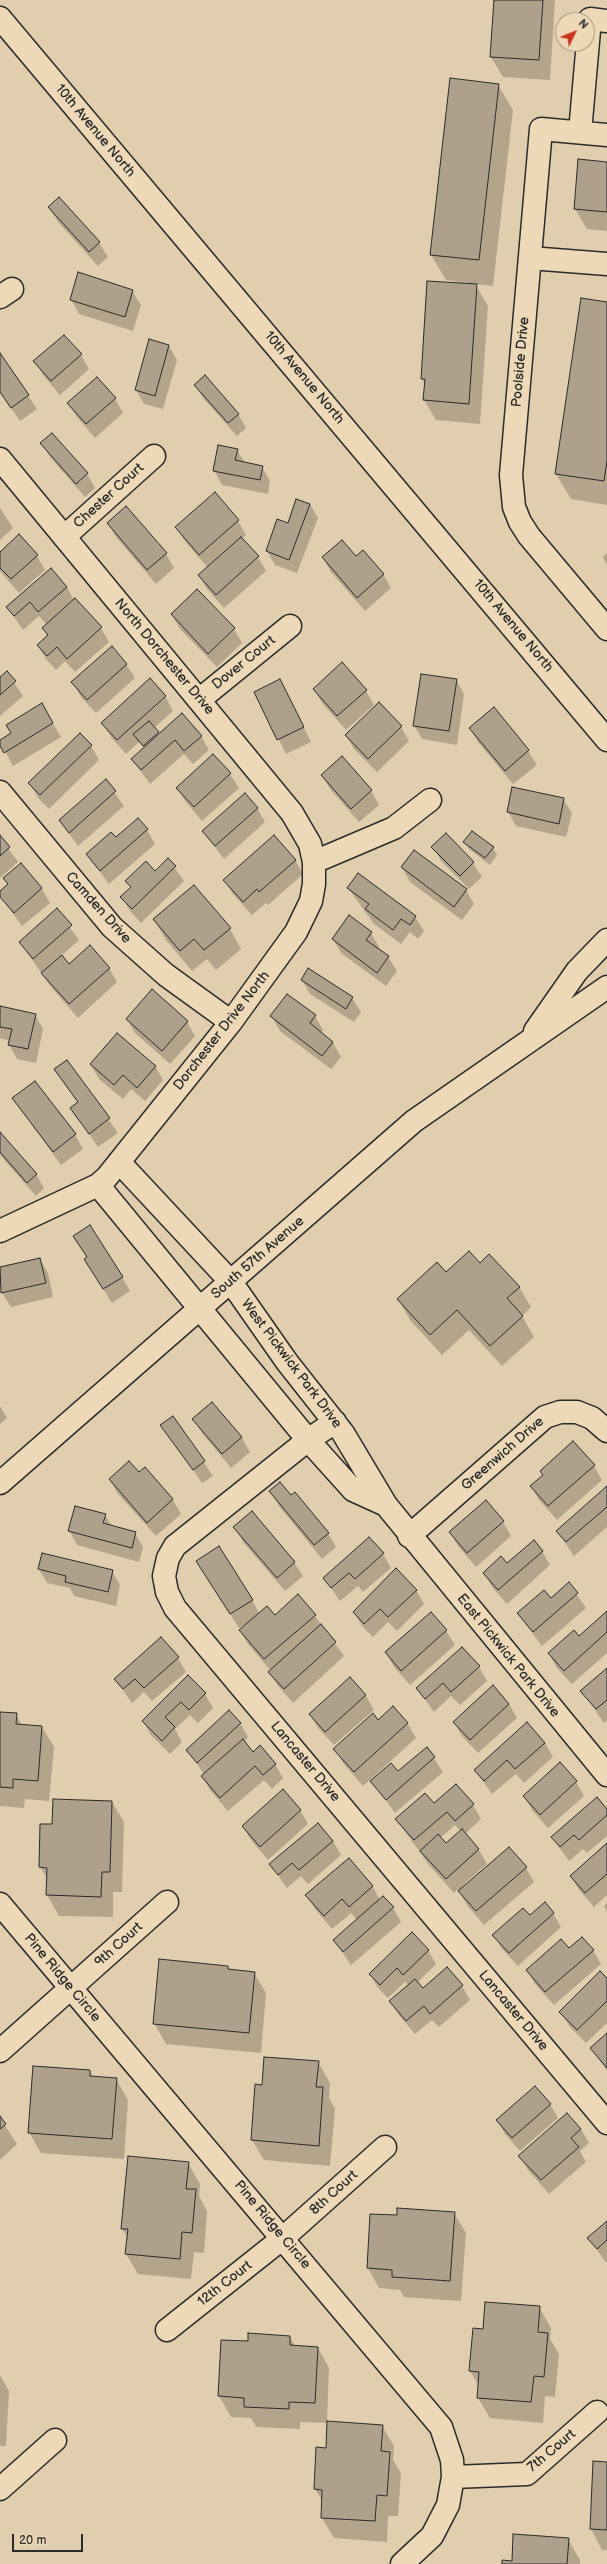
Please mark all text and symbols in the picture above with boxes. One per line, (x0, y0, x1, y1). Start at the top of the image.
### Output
north arrow (555, 12, 595, 52)
text: N (576, 17, 591, 32)
street label: 10th Avenue North (51, 81, 139, 181)
street label: Poolside Drive (509, 316, 533, 408)
street label: 10th Avenue North (260, 328, 348, 428)
street label: Chester Court (70, 460, 148, 532)
street label: 10th Avenue North (469, 576, 557, 676)
street label: North Dorchester Drive (110, 595, 218, 719)
street label: Dover Court (209, 632, 279, 694)
street label: Camden Drive (62, 869, 134, 947)
street label: Dorchester Drive North (170, 968, 274, 1094)
street label: South 57th Avenue (208, 1213, 308, 1303)
street label: West Pickwick Park Drive (237, 1296, 345, 1432)
street label: Greenwich Drive (458, 1413, 548, 1495)
street label: East Pickwick Park Drive (453, 1591, 563, 1721)
street label: Lancaster Drive (267, 1718, 343, 1806)
street label: 9th Court (91, 1919, 147, 1971)
street label: Pine Ridge Circle (20, 1930, 104, 2026)
street label: Lancaster Drive (475, 1967, 551, 2055)
street label: 8th Court (306, 2167, 362, 2219)
street label: Pine Ridge Circle (230, 2177, 314, 2273)
street label: 12th Court (194, 2258, 256, 2310)
street label: 7th Court (524, 2426, 580, 2476)
scale bar (14, 2526, 85, 2552)
text: 20 m (19, 2533, 46, 2548)

